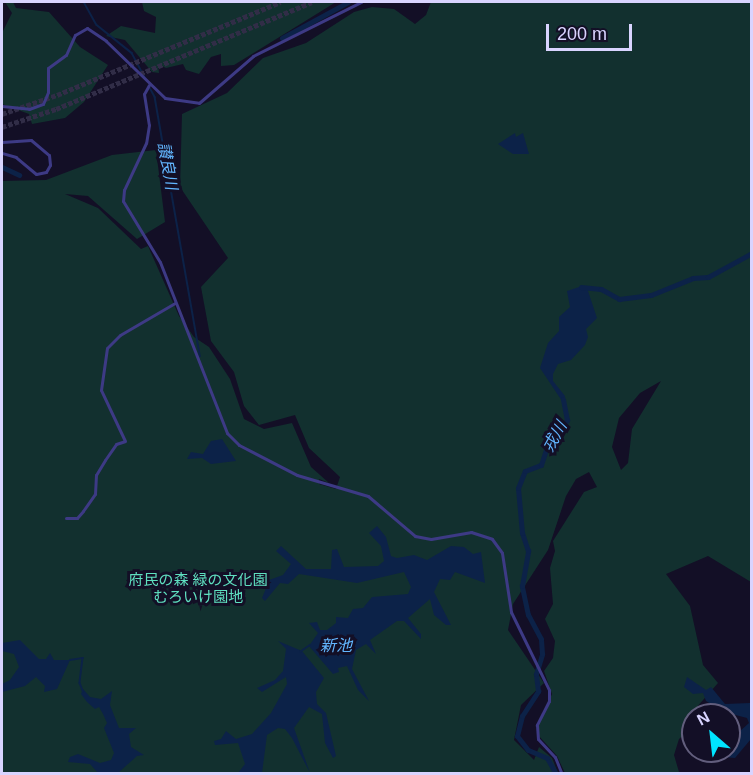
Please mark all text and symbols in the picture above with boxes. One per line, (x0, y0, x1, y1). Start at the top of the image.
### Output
scale bar (549, 12, 634, 50)
text: 200 m (557, 24, 607, 44)
water label: 讃良川 (153, 141, 181, 191)
water label: 戎川 (539, 418, 571, 456)
park label: 府民の森 緑の文化園 むろいけ園地 (128, 570, 268, 605)
water label: 新池 (320, 636, 352, 656)
north arrow (681, 703, 741, 763)
text: N (694, 708, 712, 729)

